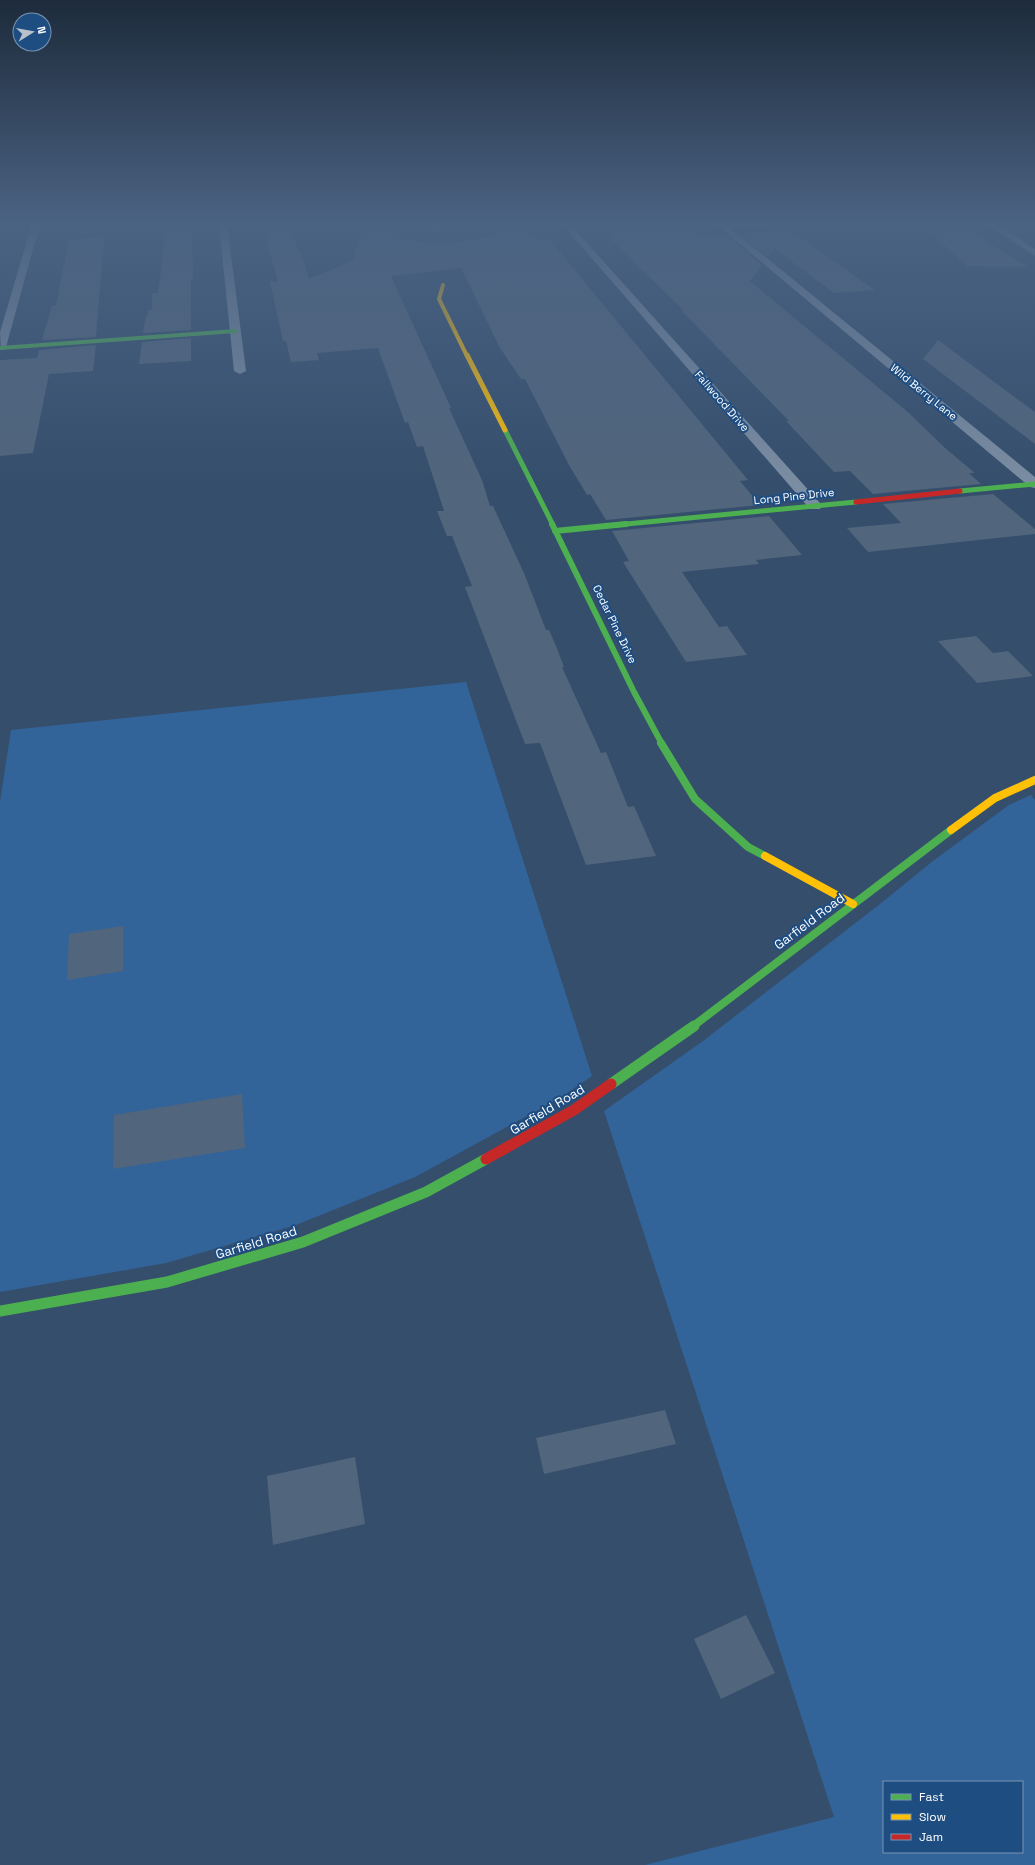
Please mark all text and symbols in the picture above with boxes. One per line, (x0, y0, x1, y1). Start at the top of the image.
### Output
north arrow (12, 12, 52, 52)
text: N (34, 25, 49, 35)
street label: Wild Berry Lane (888, 361, 960, 423)
street label: Fallwood Drive (692, 368, 752, 434)
street label: Long Pine Drive (753, 485, 835, 507)
street label: Cedar Pine Drive (590, 582, 640, 666)
street label: Garfield Road (771, 889, 848, 953)
street label: Garfield Road (507, 1080, 588, 1138)
street label: Garfield Road (213, 1222, 299, 1263)
legend (883, 1781, 1023, 1853)
text: Fast (919, 1789, 944, 1805)
text: Slow (919, 1809, 946, 1825)
text: Jam (919, 1829, 943, 1845)

